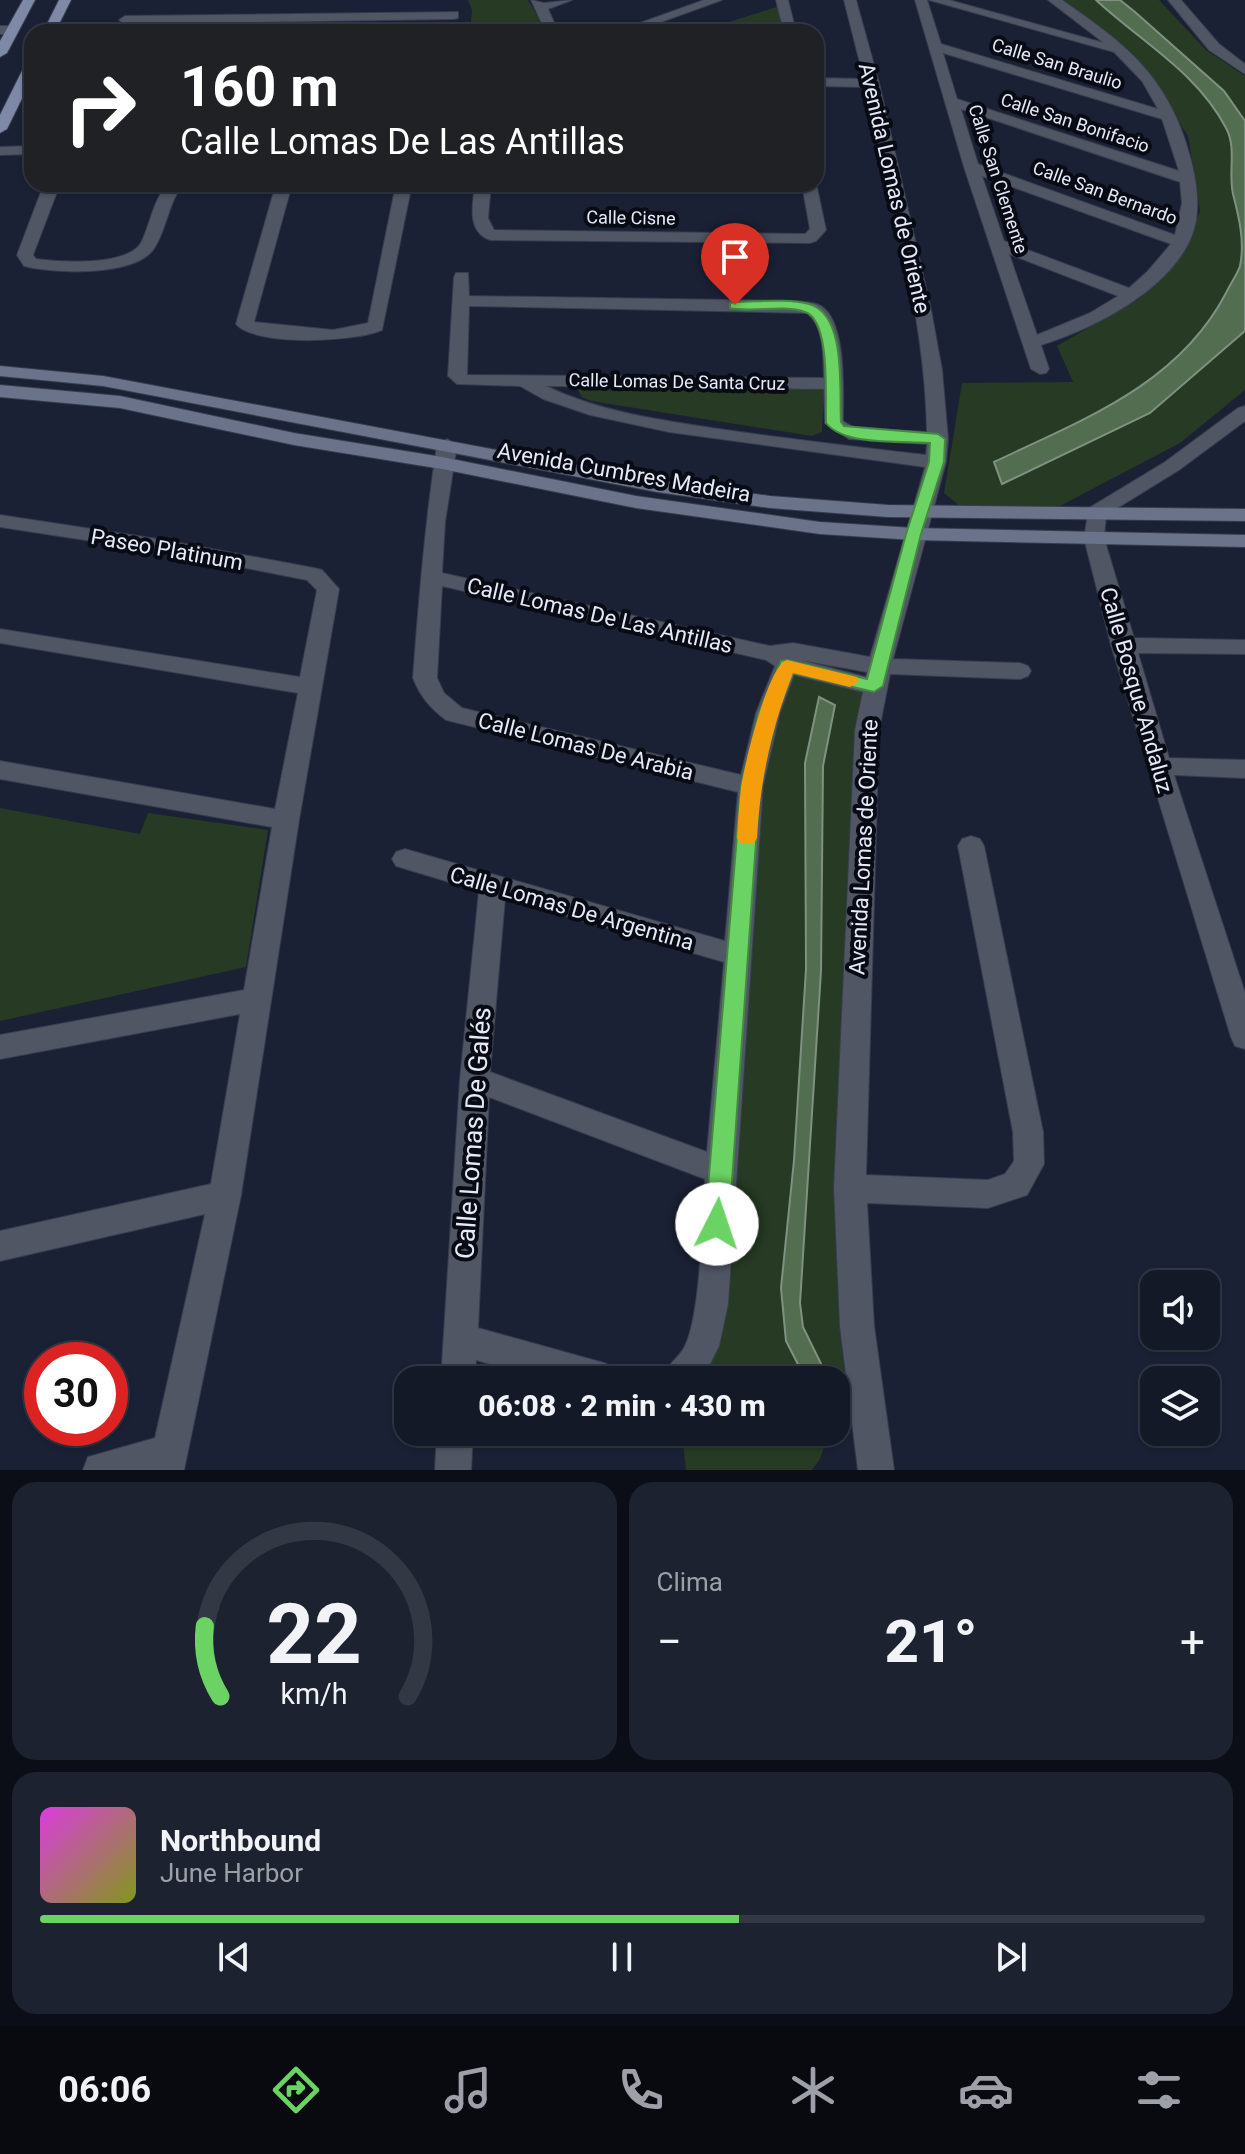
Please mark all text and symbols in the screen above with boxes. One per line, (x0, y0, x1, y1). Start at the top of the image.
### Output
street label: Calle San Braulio (990, 34, 1125, 93)
text: 160 m (180, 54, 339, 120)
icon: right (48, 56, 152, 160)
street label: Avenida Lomas de Oriente (854, 61, 935, 316)
street label: Calle San Bonifacio (998, 89, 1152, 156)
street label: Calle San Clemente (964, 102, 1032, 256)
text: Calle Lomas De Las Antillas (180, 121, 625, 163)
street label: Calle San Bernardo (1030, 157, 1180, 228)
street label: Calle Cisne (586, 206, 676, 229)
pin (701, 223, 769, 305)
icon: arrive (713, 235, 757, 279)
street label: Calle Lomas De Santa Cruz (569, 369, 786, 394)
street label: Avenida Cumbres Madeira (495, 438, 753, 507)
street label: Paseo Platinum (89, 524, 245, 575)
street label: Calle Lomas De Las Antillas (465, 573, 735, 658)
street label: Calle Bosque Andaluz (1095, 584, 1178, 796)
street label: Calle Lomas De Arabia (476, 708, 696, 785)
street label: Avenida Lomas de Oriente (844, 719, 883, 975)
street label: Calle Lomas De Argentina (447, 862, 697, 955)
street label: Calle Lomas De Galés (449, 1006, 497, 1260)
position arrow (675, 1182, 759, 1266)
map controls (1140, 1270, 1220, 1446)
button: sound (1140, 1270, 1220, 1350)
speed limit sign: 30 (24, 1342, 128, 1446)
button: layers (1140, 1366, 1220, 1446)
text: 06:08 · 2 min · 430 m (478, 1388, 766, 1423)
text: Clima (657, 1567, 723, 1597)
text: 22 (267, 1586, 362, 1683)
text: 21° (884, 1606, 977, 1677)
text: − (657, 1616, 682, 1668)
text: + (1180, 1616, 1205, 1668)
text: km/h (281, 1677, 348, 1711)
text: Northbound (160, 1823, 321, 1858)
text: June Harbor (160, 1858, 303, 1888)
icon: previous (212, 1935, 256, 1979)
icon: pause (600, 1935, 644, 1979)
icon: next (989, 1935, 1033, 1979)
icon: directions (268, 2062, 324, 2118)
icon: music (440, 2062, 496, 2118)
icon: phone (613, 2062, 669, 2118)
icon: climate (785, 2062, 841, 2118)
icon: car (958, 2062, 1014, 2118)
icon: filters (1131, 2062, 1187, 2118)
text: 06:06 (58, 2069, 151, 2111)

